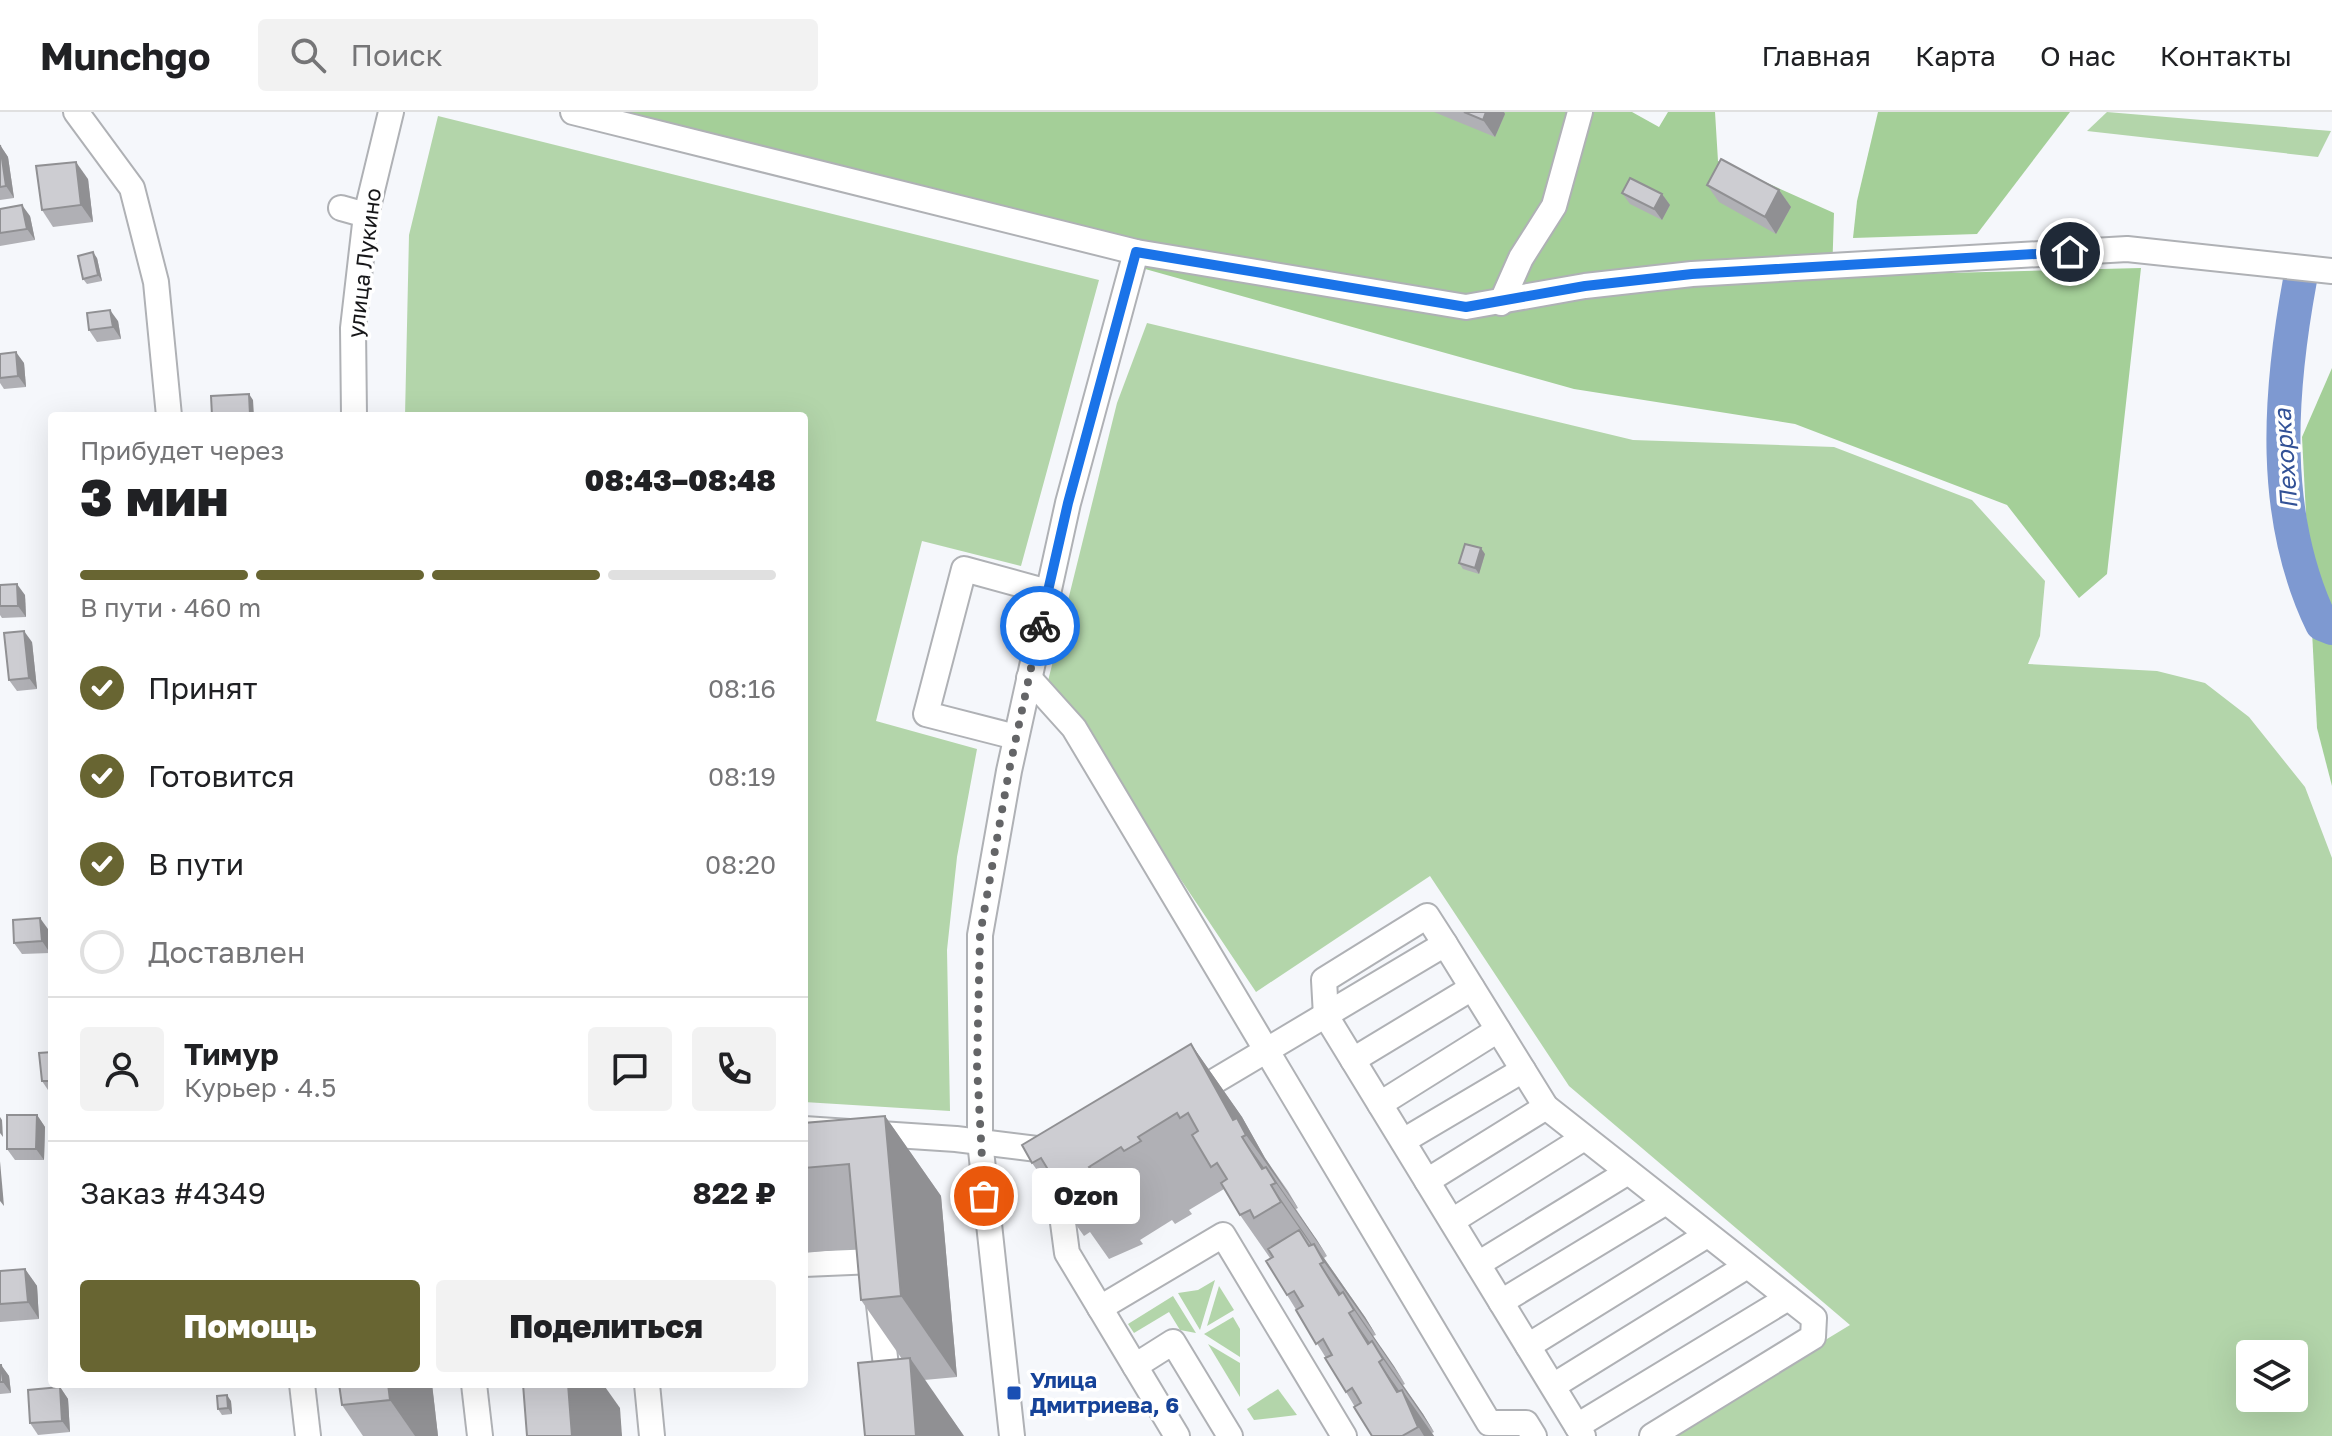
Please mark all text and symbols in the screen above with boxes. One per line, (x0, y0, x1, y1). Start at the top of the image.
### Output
search box (258, 19, 818, 91)
text: Munchgo (40, 33, 210, 78)
icon: search (286, 33, 330, 77)
text: Поиск (350, 37, 443, 73)
text: Главная (1761, 39, 1871, 72)
text: Карта (1915, 39, 1996, 72)
text: О нас (2040, 39, 2116, 72)
text: Контакты (2160, 39, 2292, 72)
street label: улица Лукино (341, 187, 386, 339)
pin (2036, 218, 2104, 286)
icon: home (2048, 230, 2092, 274)
water label: Пехорка (2266, 407, 2302, 510)
text: Прибудет через (80, 435, 284, 466)
text: 08:43–08:48 (585, 462, 776, 498)
text: 3 мин (80, 465, 228, 527)
courier (1000, 586, 1080, 666)
text: В пути · 460 m (80, 592, 261, 623)
icon: bike (1018, 604, 1062, 648)
icon: check (80, 666, 124, 710)
text: Принят (148, 670, 257, 706)
text: 08:16 (708, 673, 776, 704)
icon: check (80, 754, 124, 798)
text: Готовится (148, 758, 295, 794)
text: 08:19 (708, 761, 776, 792)
icon: check (80, 842, 124, 886)
text: В пути (148, 846, 244, 882)
text: 08:20 (705, 849, 776, 880)
text: Доставлен (148, 934, 305, 970)
button: person (80, 1027, 164, 1111)
button: chat (588, 1027, 672, 1111)
button: phone (692, 1027, 776, 1111)
text: Тимур (184, 1036, 279, 1072)
text: Курьер · 4.5 (184, 1072, 336, 1103)
pin (950, 1162, 1018, 1230)
callout: Ozon (1032, 1168, 1140, 1224)
icon: bag (962, 1174, 1006, 1218)
text: Заказ #4349 (80, 1175, 266, 1211)
text: 822 ₽ (692, 1175, 776, 1211)
text: Ozon (1054, 1180, 1118, 1211)
button: Помощь (80, 1280, 420, 1372)
button: Поделиться (436, 1280, 776, 1372)
map controls (2236, 1340, 2308, 1412)
button: layers (2236, 1340, 2308, 1412)
place label: Улица Дмитриева, 6 (1030, 1366, 1179, 1418)
marker: Улица Дмитриева, 6 (1005, 1384, 1023, 1402)

